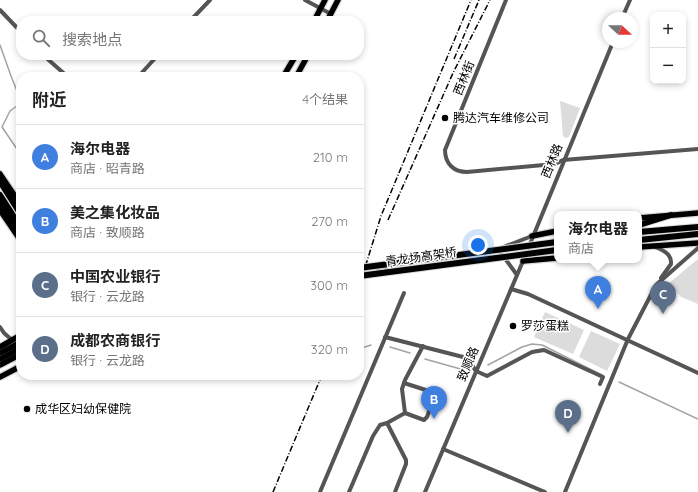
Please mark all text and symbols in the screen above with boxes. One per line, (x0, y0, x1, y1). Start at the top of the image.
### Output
north arrow (602, 12, 638, 48)
map controls (650, 12, 686, 84)
button: + (650, 12, 686, 48)
search box (16, 16, 364, 60)
icon: search (30, 27, 52, 49)
text: 搜索地点 (62, 30, 122, 49)
button: − (650, 48, 686, 84)
street label: 西林街 (450, 58, 477, 97)
text: 附近 (32, 89, 66, 110)
text: 4个结果 (302, 91, 348, 107)
place label: 腾达汽车维修公司 (453, 110, 549, 125)
marker: 腾达汽车维修公司 (440, 113, 450, 123)
text: 海尔电器 (70, 139, 130, 158)
street label: 西林路 (538, 141, 565, 180)
text: A (41, 149, 49, 165)
text: 210 m (313, 149, 348, 165)
text: 商店 · 昭青路 (70, 160, 145, 176)
text: 美之集化妆品 (70, 203, 160, 222)
popup (554, 211, 642, 263)
text: B (41, 213, 49, 229)
text: 270 m (311, 213, 348, 229)
text: 海尔电器 (568, 219, 628, 238)
text: 商店 · 致顺路 (70, 224, 145, 240)
your location (468, 235, 488, 255)
text: 商店 (568, 240, 594, 256)
street label: 青龙场高架桥 (384, 244, 458, 269)
text: 中国农业银行 (70, 267, 160, 286)
pin: A (585, 276, 611, 309)
text: C (41, 277, 49, 293)
text: 300 m (310, 277, 348, 293)
pin: C (650, 281, 676, 314)
text: 银行 · 云龙路 (70, 288, 145, 304)
place label: 罗莎蛋糕 (521, 318, 569, 333)
marker: 罗莎蛋糕 (508, 321, 518, 331)
text: 成都农商银行 (70, 331, 160, 350)
text: D (40, 341, 50, 357)
text: 320 m (311, 341, 348, 357)
street label: 致顺路 (454, 344, 481, 383)
text: 银行 · 云龙路 (70, 352, 145, 368)
pin: B (421, 386, 447, 419)
pin: D (555, 400, 581, 433)
place label: 成华区妇幼保健院 (35, 401, 131, 416)
marker: 成华区妇幼保健院 (22, 404, 32, 414)

